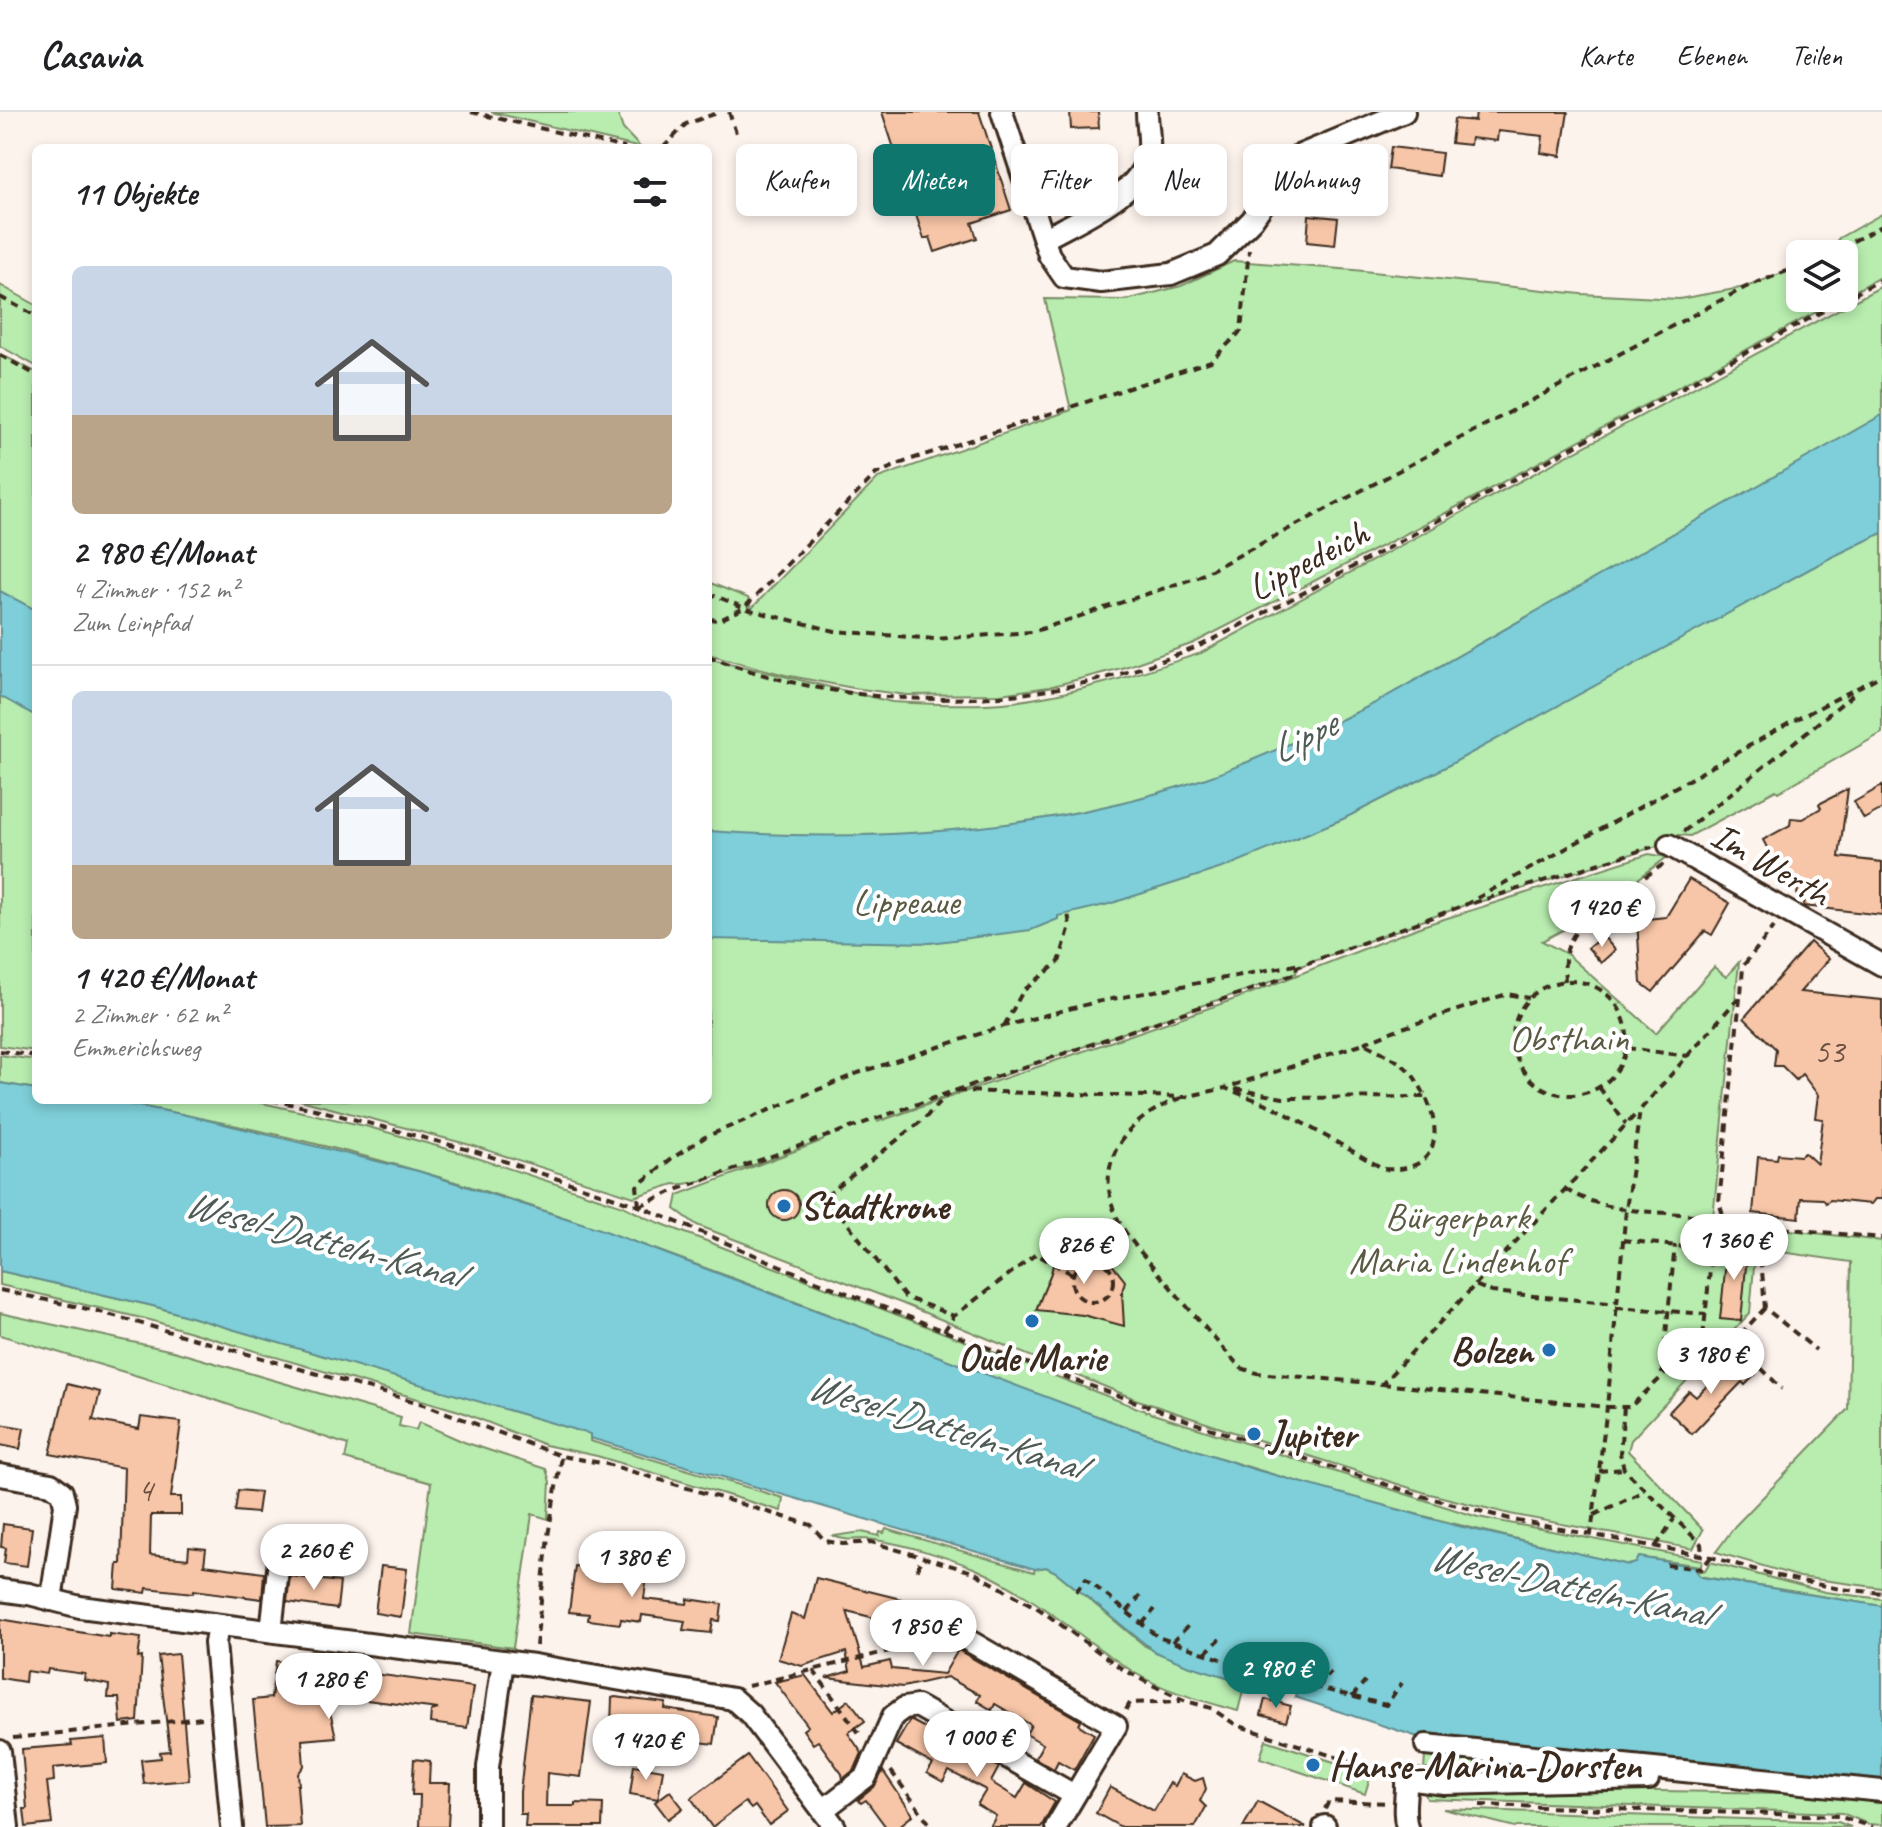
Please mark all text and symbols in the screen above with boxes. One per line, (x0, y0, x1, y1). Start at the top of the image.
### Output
text: Casavia (40, 32, 141, 79)
text: Karte (1579, 38, 1633, 73)
text: Ebenen (1677, 38, 1747, 73)
text: Teilen (1791, 38, 1842, 73)
chip: Kaufen (736, 144, 857, 216)
chip: Mieten (873, 144, 995, 216)
chip: Filter (1011, 144, 1118, 216)
chip: Neu (1134, 144, 1227, 216)
chip: Wohnung (1243, 144, 1388, 216)
icon: filters (628, 170, 672, 214)
text: 11 Objekte (72, 171, 197, 214)
map controls (1786, 240, 1858, 312)
button: layers (1786, 240, 1858, 312)
icon: home (300, 318, 444, 462)
street label: Lippedeich (1240, 508, 1378, 611)
text: 2 980 €/Monat (72, 530, 254, 573)
text: 4 Zimmer · 152 m² (72, 573, 238, 606)
text: Zum Leinpfad (72, 606, 190, 639)
water label: Lippe (1261, 697, 1350, 775)
icon: home (300, 743, 444, 887)
street label: Im Werth (1703, 811, 1841, 918)
park label: Lippeaue (853, 878, 962, 925)
pin: 1 420 € (1528, 881, 1676, 949)
text: 1 420 € (1566, 890, 1638, 923)
text: 1 420 €/Monat (72, 955, 254, 998)
text: 2 Zimmer · 62 m² (72, 998, 227, 1031)
park label: Obsthain (1509, 1015, 1630, 1062)
house number: 53 (1814, 1030, 1847, 1073)
text: Emmerichsweg (72, 1031, 200, 1064)
water label: Wesel-Datteln-Kanal (180, 1178, 478, 1303)
place label: Stadtkrone (800, 1183, 952, 1230)
park label: Bürgerpark Maria Lindenhof (1349, 1193, 1574, 1284)
marker: Stadtkrone (775, 1197, 793, 1215)
pin: 1 360 € (1660, 1214, 1808, 1282)
pin: 826 € (1028, 1218, 1140, 1286)
text: 1 360 € (1698, 1223, 1770, 1256)
text: 826 € (1057, 1227, 1111, 1260)
marker: Oude Marie (1023, 1312, 1041, 1330)
place label: Bolzen (1451, 1327, 1536, 1374)
pin: 3 180 € (1637, 1328, 1785, 1396)
place label: Oude Marie (958, 1334, 1109, 1381)
text: 3 180 € (1675, 1337, 1747, 1370)
marker: Bolzen (1540, 1341, 1558, 1359)
water label: Wesel-Datteln-Kanal (802, 1361, 1099, 1495)
place label: Jupiter (1267, 1411, 1360, 1458)
marker: Jupiter (1245, 1425, 1263, 1443)
house number: 4 (137, 1468, 156, 1511)
pin: 2 260 € (240, 1524, 388, 1592)
pin: 1 380 € (558, 1531, 706, 1599)
water label: Wesel-Datteln-Kanal (1426, 1531, 1726, 1641)
text: 2 260 € (278, 1533, 350, 1566)
text: 1 380 € (596, 1540, 668, 1573)
pin: 1 850 € (849, 1600, 997, 1668)
text: 1 850 € (888, 1609, 958, 1642)
pin: 2 980 € (1202, 1642, 1350, 1710)
text: 2 980 € (1241, 1651, 1311, 1684)
pin: 1 280 € (255, 1653, 403, 1721)
text: 1 280 € (293, 1662, 365, 1695)
pin: 1 000 € (903, 1711, 1051, 1779)
pin: 1 420 € (572, 1714, 720, 1782)
text: 1 000 € (941, 1720, 1013, 1753)
text: 1 420 € (610, 1723, 682, 1756)
place label: Hanse-Marina-Dorsten (1329, 1742, 1643, 1789)
marker: Hanse-Marina-Dorsten (1304, 1756, 1322, 1774)

